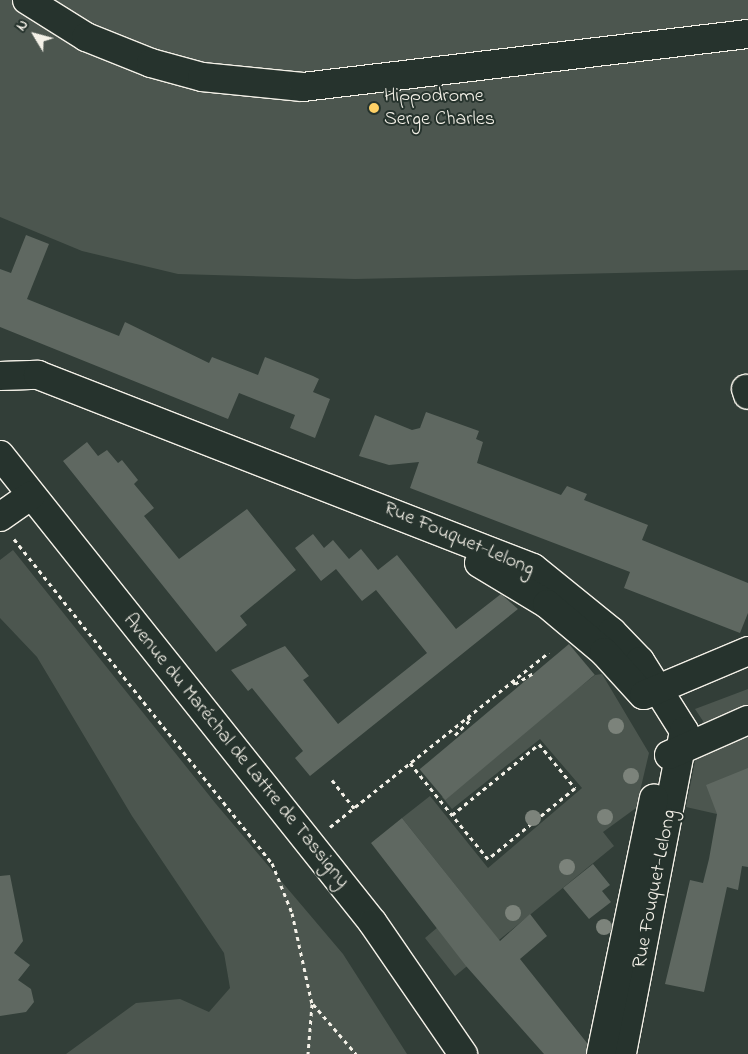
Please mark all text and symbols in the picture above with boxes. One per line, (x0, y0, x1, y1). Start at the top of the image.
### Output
north arrow (10, 10, 60, 60)
text: N (11, 16, 34, 36)
place label: Hippodrome Serge Charles (384, 84, 495, 131)
marker: Hippodrome Serge Charles (368, 102, 380, 114)
street label: Rue Fouquet-Lelong (380, 496, 538, 582)
street label: Avenue du Maréchal de Lattre de Tassigny (118, 609, 354, 893)
street label: Rue Fouquet-Lelong (628, 808, 682, 970)

